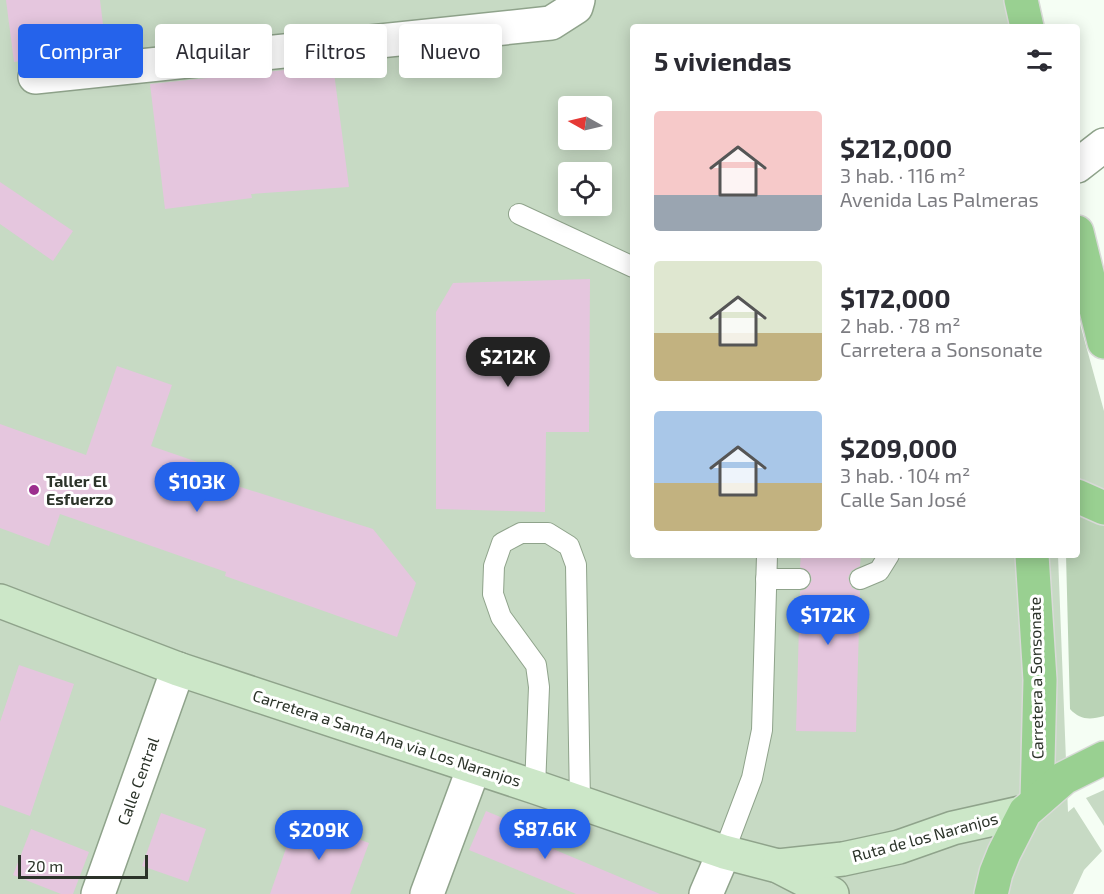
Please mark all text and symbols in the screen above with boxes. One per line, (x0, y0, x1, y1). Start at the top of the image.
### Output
chip: Comprar (18, 24, 143, 78)
chip: Alquilar (155, 24, 272, 78)
chip: Filtros (284, 24, 387, 78)
chip: Nuevo (399, 24, 502, 78)
icon: filters (1023, 44, 1056, 77)
text: 5 viviendas (654, 45, 792, 76)
north arrow (558, 96, 612, 150)
map controls (558, 96, 612, 216)
text: $212,000 (840, 132, 952, 163)
icon: home (702, 135, 774, 207)
button: locate (558, 162, 612, 216)
text: 3 hab. · 116 m² (840, 163, 965, 187)
text: Avenida Las Palmeras (840, 187, 1039, 211)
text: $172,000 (840, 282, 951, 313)
icon: home (702, 285, 774, 357)
text: 2 hab. · 78 m² (840, 313, 961, 337)
pin: $212K (466, 337, 550, 388)
text: Carretera a Sonsonate (840, 337, 1043, 361)
text: $212K (480, 344, 536, 368)
text: $209,000 (840, 432, 957, 463)
icon: home (702, 435, 774, 507)
pin: $103K (155, 462, 239, 513)
text: 3 hab. · 104 m² (840, 463, 970, 487)
text: $103K (169, 469, 225, 493)
place label: Taller El Esfuerzo (46, 471, 113, 508)
marker: Taller El Esfuerzo (27, 483, 41, 497)
text: Calle San José (840, 487, 966, 511)
pin: $172K (786, 595, 870, 646)
street label: Carretera a Sonsonate (1025, 597, 1046, 759)
text: $172K (800, 602, 856, 626)
street label: Carretera a Santa Ana via Los Naranjos (250, 685, 524, 791)
street label: Calle Central (113, 734, 162, 828)
street label: Ruta de los Naranjos (850, 808, 1000, 866)
pin: $87.6K (496, 809, 594, 860)
pin: $209K (277, 810, 361, 861)
text: $87.6K (513, 816, 577, 840)
text: $209K (289, 817, 349, 841)
scale bar (18, 852, 148, 880)
text: 20 m (27, 856, 63, 875)

